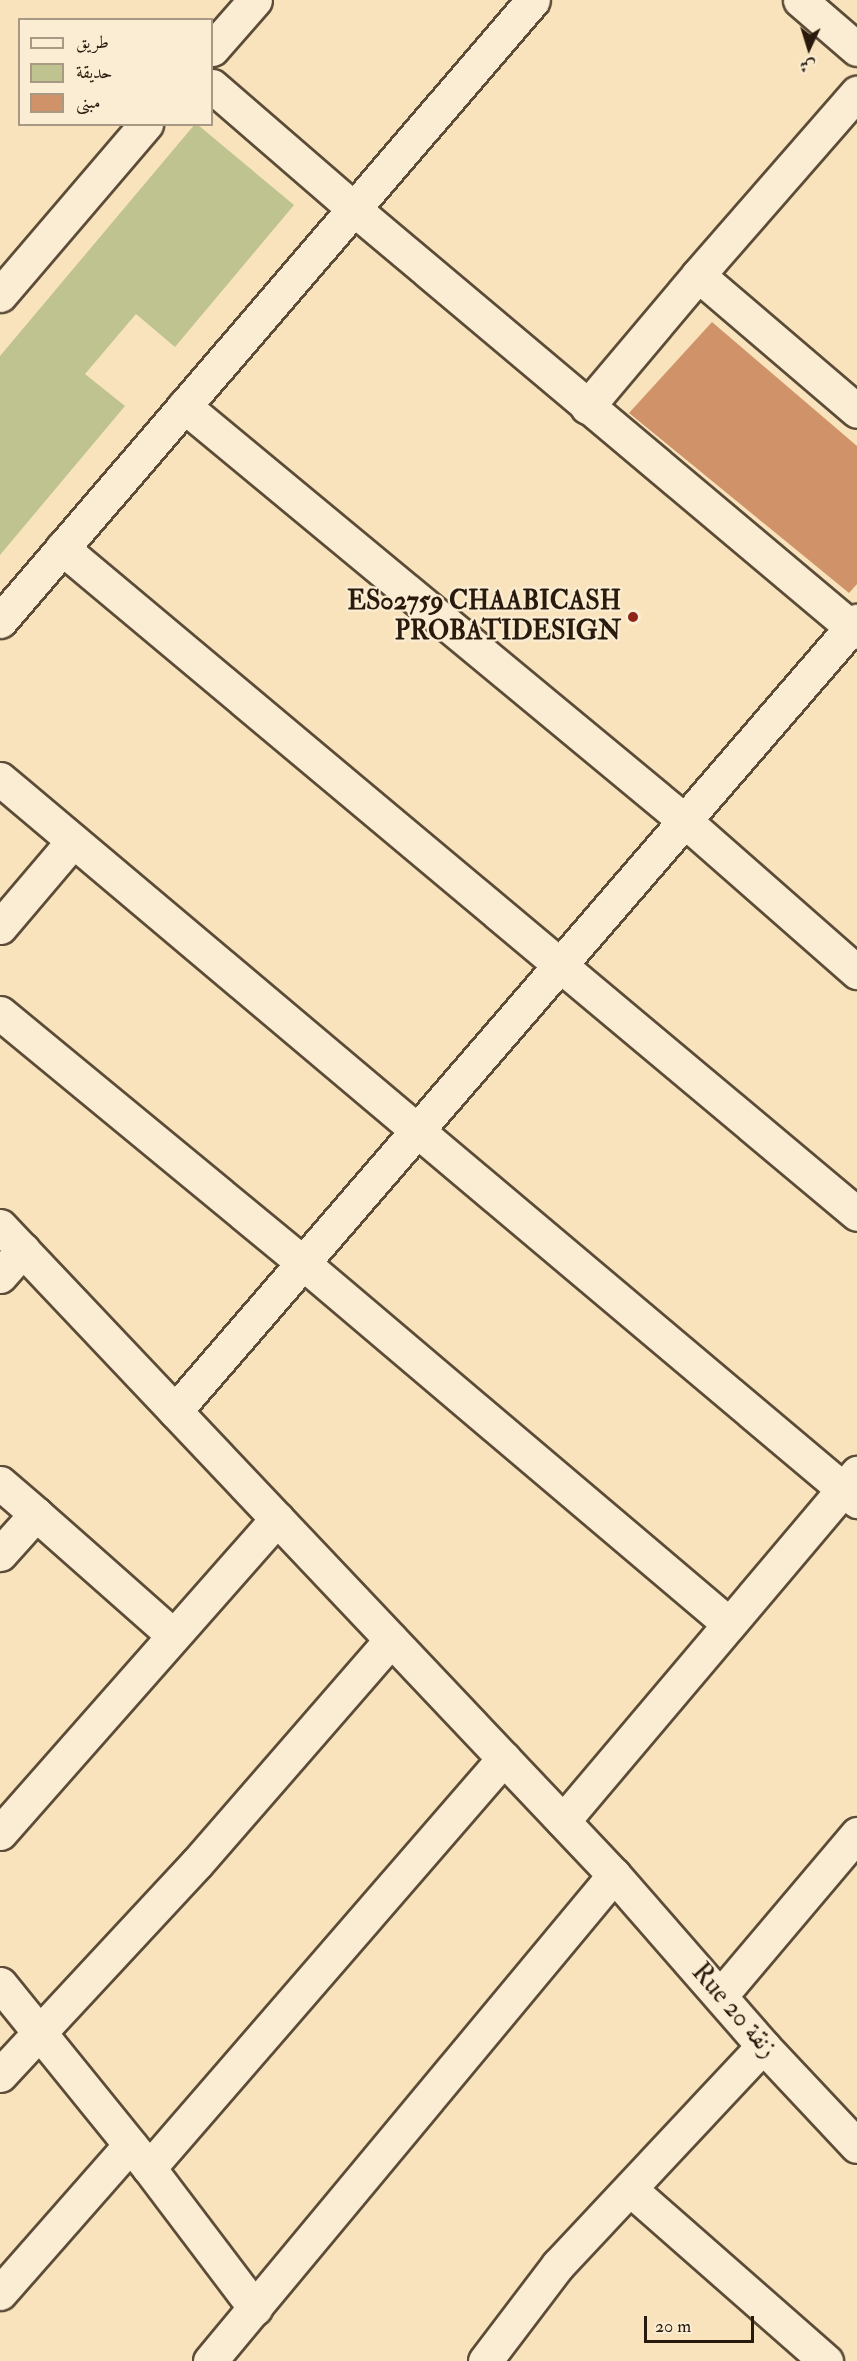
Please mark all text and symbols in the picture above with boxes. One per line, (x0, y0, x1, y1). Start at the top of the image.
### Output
legend (18, 18, 213, 126)
north arrow (779, 18, 839, 78)
text: طريق (76, 31, 109, 54)
text: ش (799, 55, 816, 76)
text: حديقة (76, 61, 112, 84)
text: مبنى (76, 91, 101, 114)
place label: ES02759 CHAABICASH PROBATIDESIGN (347, 586, 621, 648)
marker: ES02759 CHAABICASH PROBATIDESIGN (626, 610, 640, 624)
street label: Rue 20 زنقة (684, 1957, 784, 2065)
scale bar (647, 2304, 756, 2342)
text: 20 m (655, 2315, 691, 2338)

